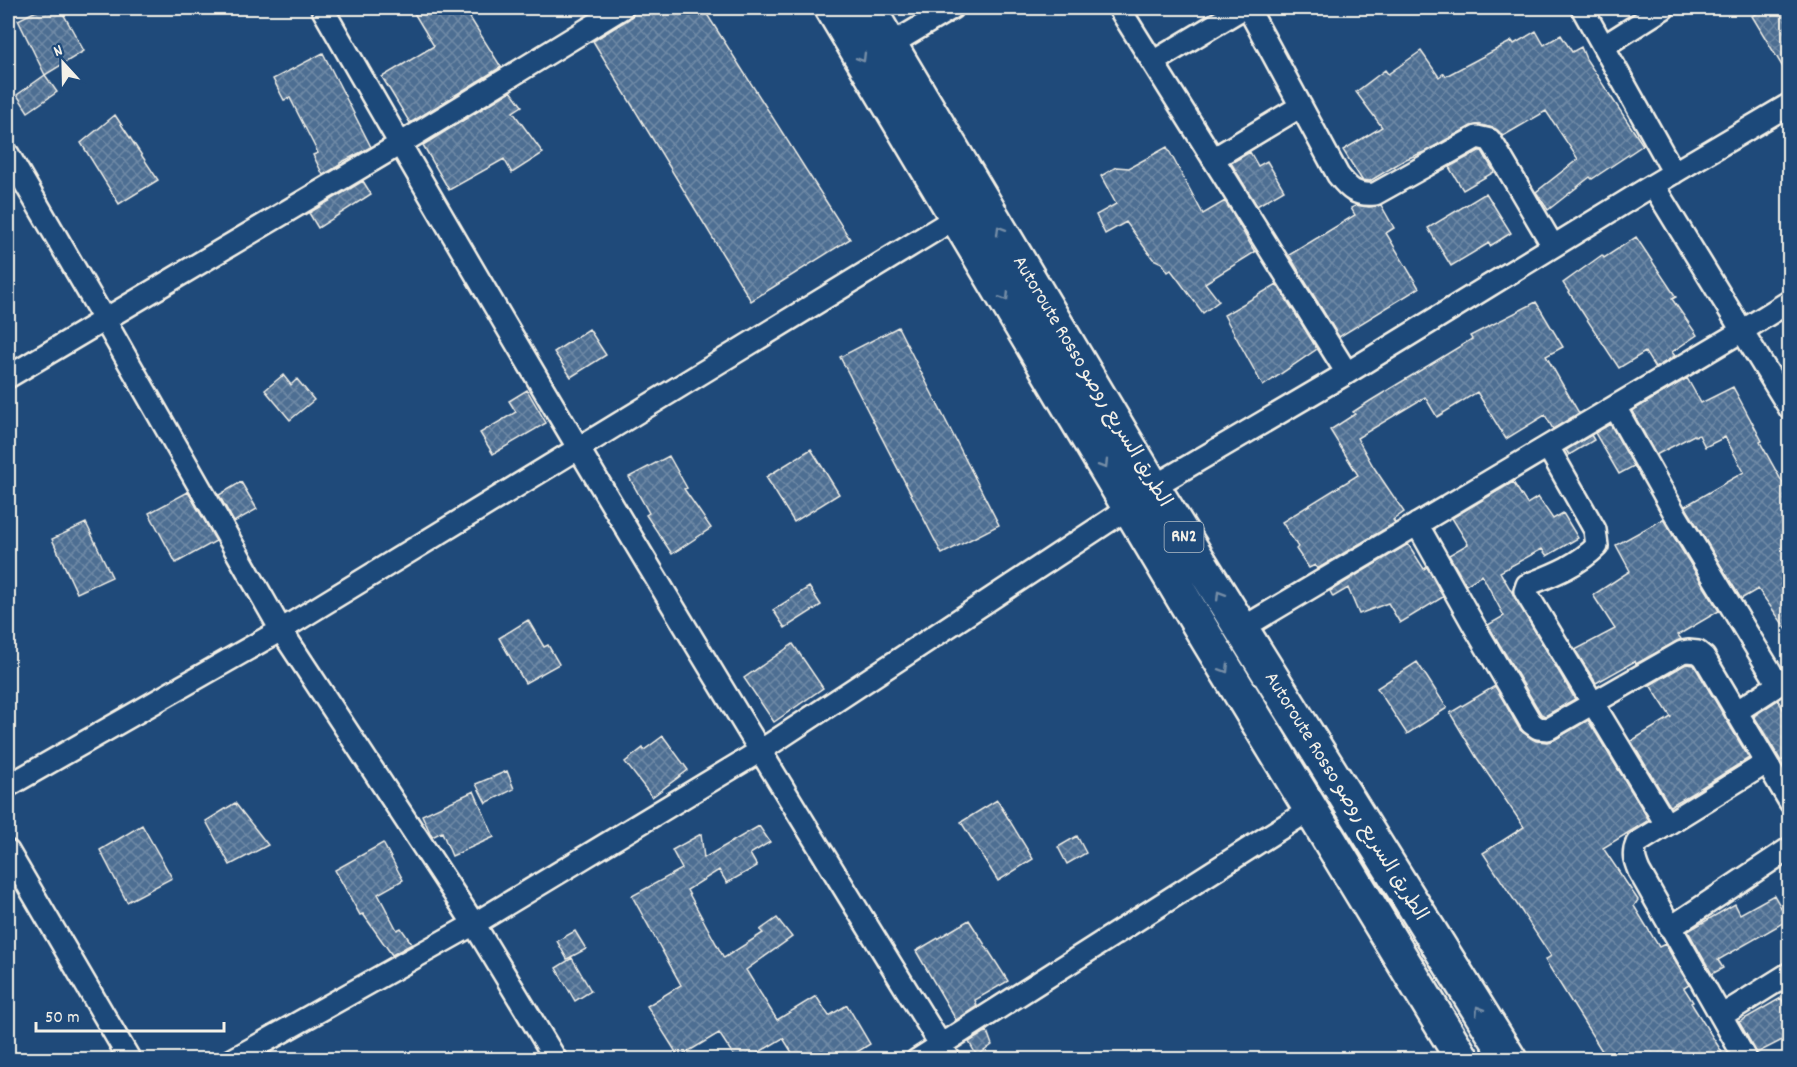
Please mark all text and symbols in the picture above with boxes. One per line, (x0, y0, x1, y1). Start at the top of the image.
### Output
north arrow (33, 33, 93, 93)
text: N (50, 39, 66, 64)
one-way arrow (855, 52, 866, 62)
one-way arrow (996, 226, 1008, 236)
street label: Autoroute Rosso الطريق السريع روصو (1005, 251, 1177, 513)
one-way arrow (997, 291, 1009, 302)
one-way arrow (1097, 459, 1109, 469)
road number: RN2 (1164, 522, 1204, 552)
one-way arrow (1215, 591, 1227, 601)
one-way arrow (1218, 663, 1230, 673)
street label: Autoroute Rosso الطريق السريع روصو (1257, 667, 1433, 927)
scale bar (36, 995, 224, 1033)
text: 50 m (45, 1006, 80, 1031)
one-way arrow (1475, 1006, 1486, 1017)

